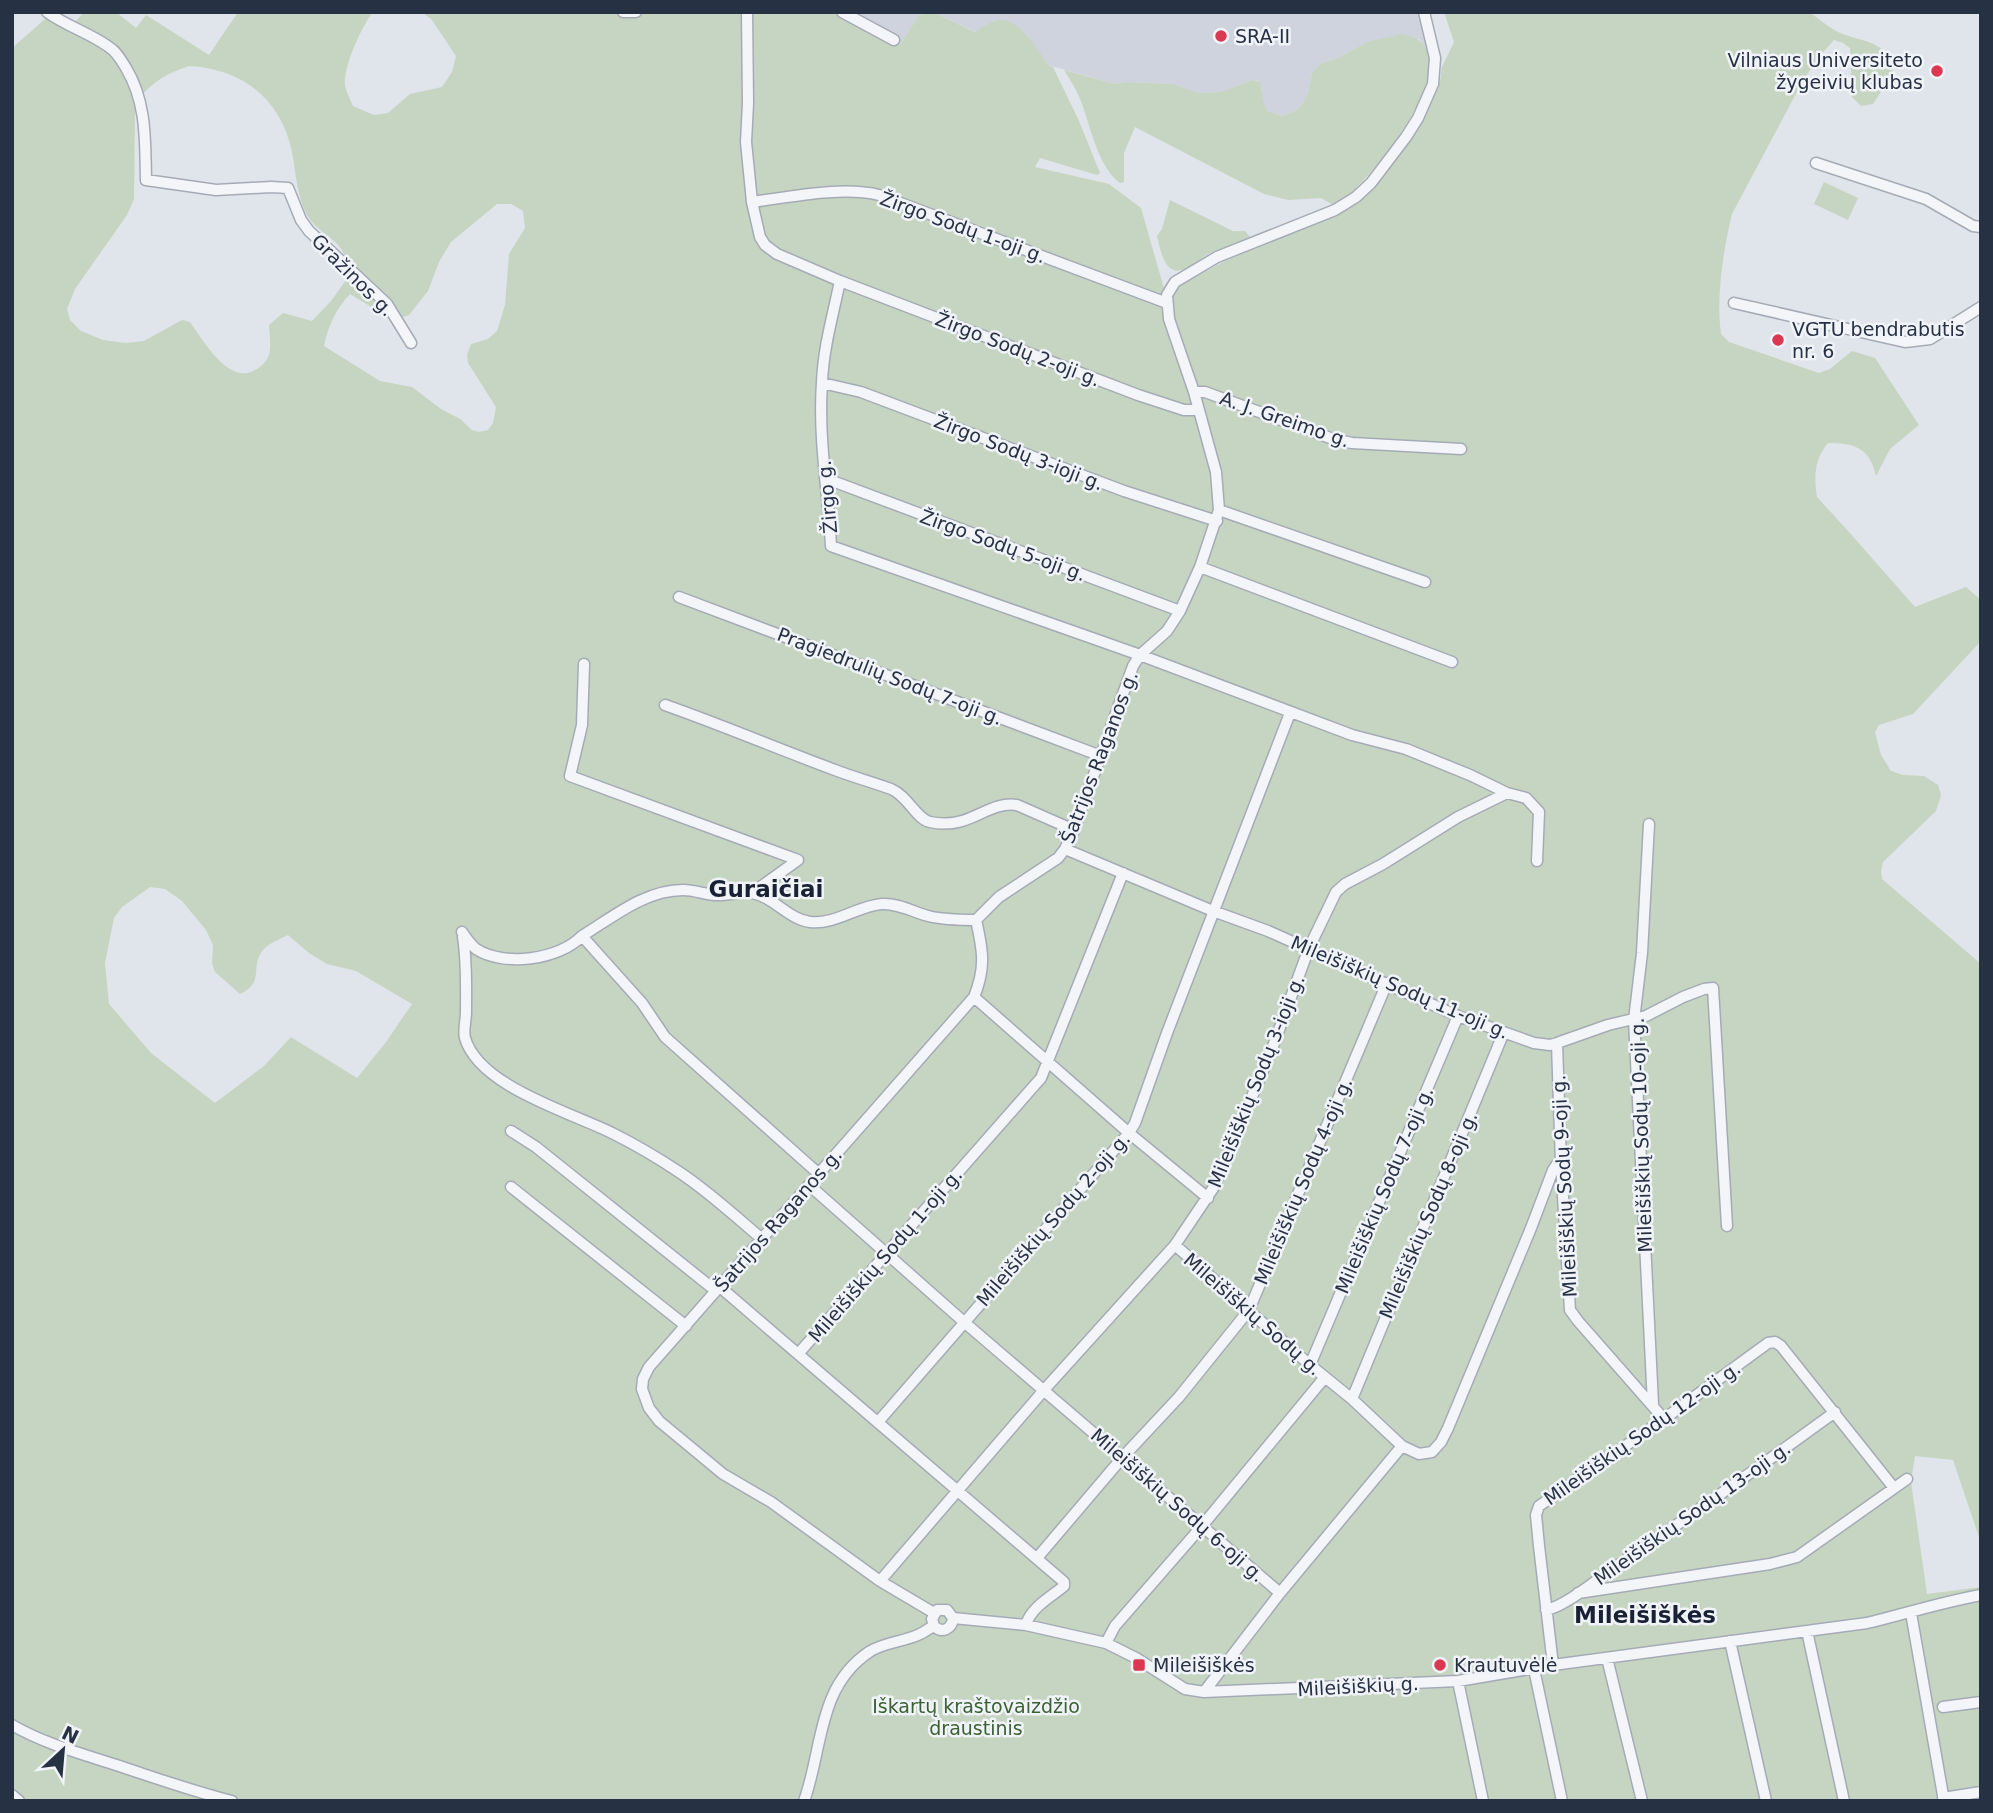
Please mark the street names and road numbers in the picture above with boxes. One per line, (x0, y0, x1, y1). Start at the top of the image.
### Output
street label: Žirgo Sodų 1-oji g. (877, 187, 1049, 267)
street label: Gražinos g. (307, 229, 399, 321)
street label: Žirgo Sodų 2-oji g. (932, 307, 1104, 391)
street label: A. J. Greimo g. (1217, 386, 1353, 452)
street label: Žirgo Sodų 3-ioji g. (931, 409, 1107, 495)
street label: Žirgo g. (813, 459, 841, 535)
street label: Žirgo Sodų 5-oji g. (917, 505, 1089, 585)
street label: Pragiedrulių Sodų 7-oji g. (774, 623, 1006, 729)
street label: Šatrijos Raganos g. (1055, 667, 1142, 846)
street label: Mileišiškių Sodų 11-oji g. (1288, 931, 1512, 1043)
street label: Mileišiškių Sodų 3-ioji g. (1203, 971, 1309, 1191)
street label: Mileišiškių Sodų 10-oji g. (1626, 1017, 1656, 1253)
street label: Mileišiškių Sodų 4-oji g. (1249, 1074, 1357, 1288)
street label: Mileišiškių Sodų 9-oji g. (1547, 1074, 1581, 1298)
street label: Mileišiškių Sodų 7-oji g. (1330, 1083, 1438, 1297)
street label: Mileišiškių Sodų 8-oji g. (1374, 1108, 1482, 1322)
street label: Mileišiškių Sodų 2-oji g. (972, 1128, 1134, 1310)
street label: Šatrijos Raganos g. (709, 1143, 846, 1296)
street label: Mileišiškių Sodų 1-oji g. (804, 1164, 966, 1346)
street label: Mileišiškių Sodų g. (1180, 1248, 1326, 1380)
street label: Mileišiškių Sodų 12-oji g. (1539, 1357, 1745, 1509)
street label: Mileišiškių Sodų 6-oji g. (1087, 1424, 1269, 1586)
street label: Mileišiškių Sodų 13-oji g. (1589, 1437, 1795, 1589)
street label: Mileišiškių g. (1297, 1672, 1419, 1700)

